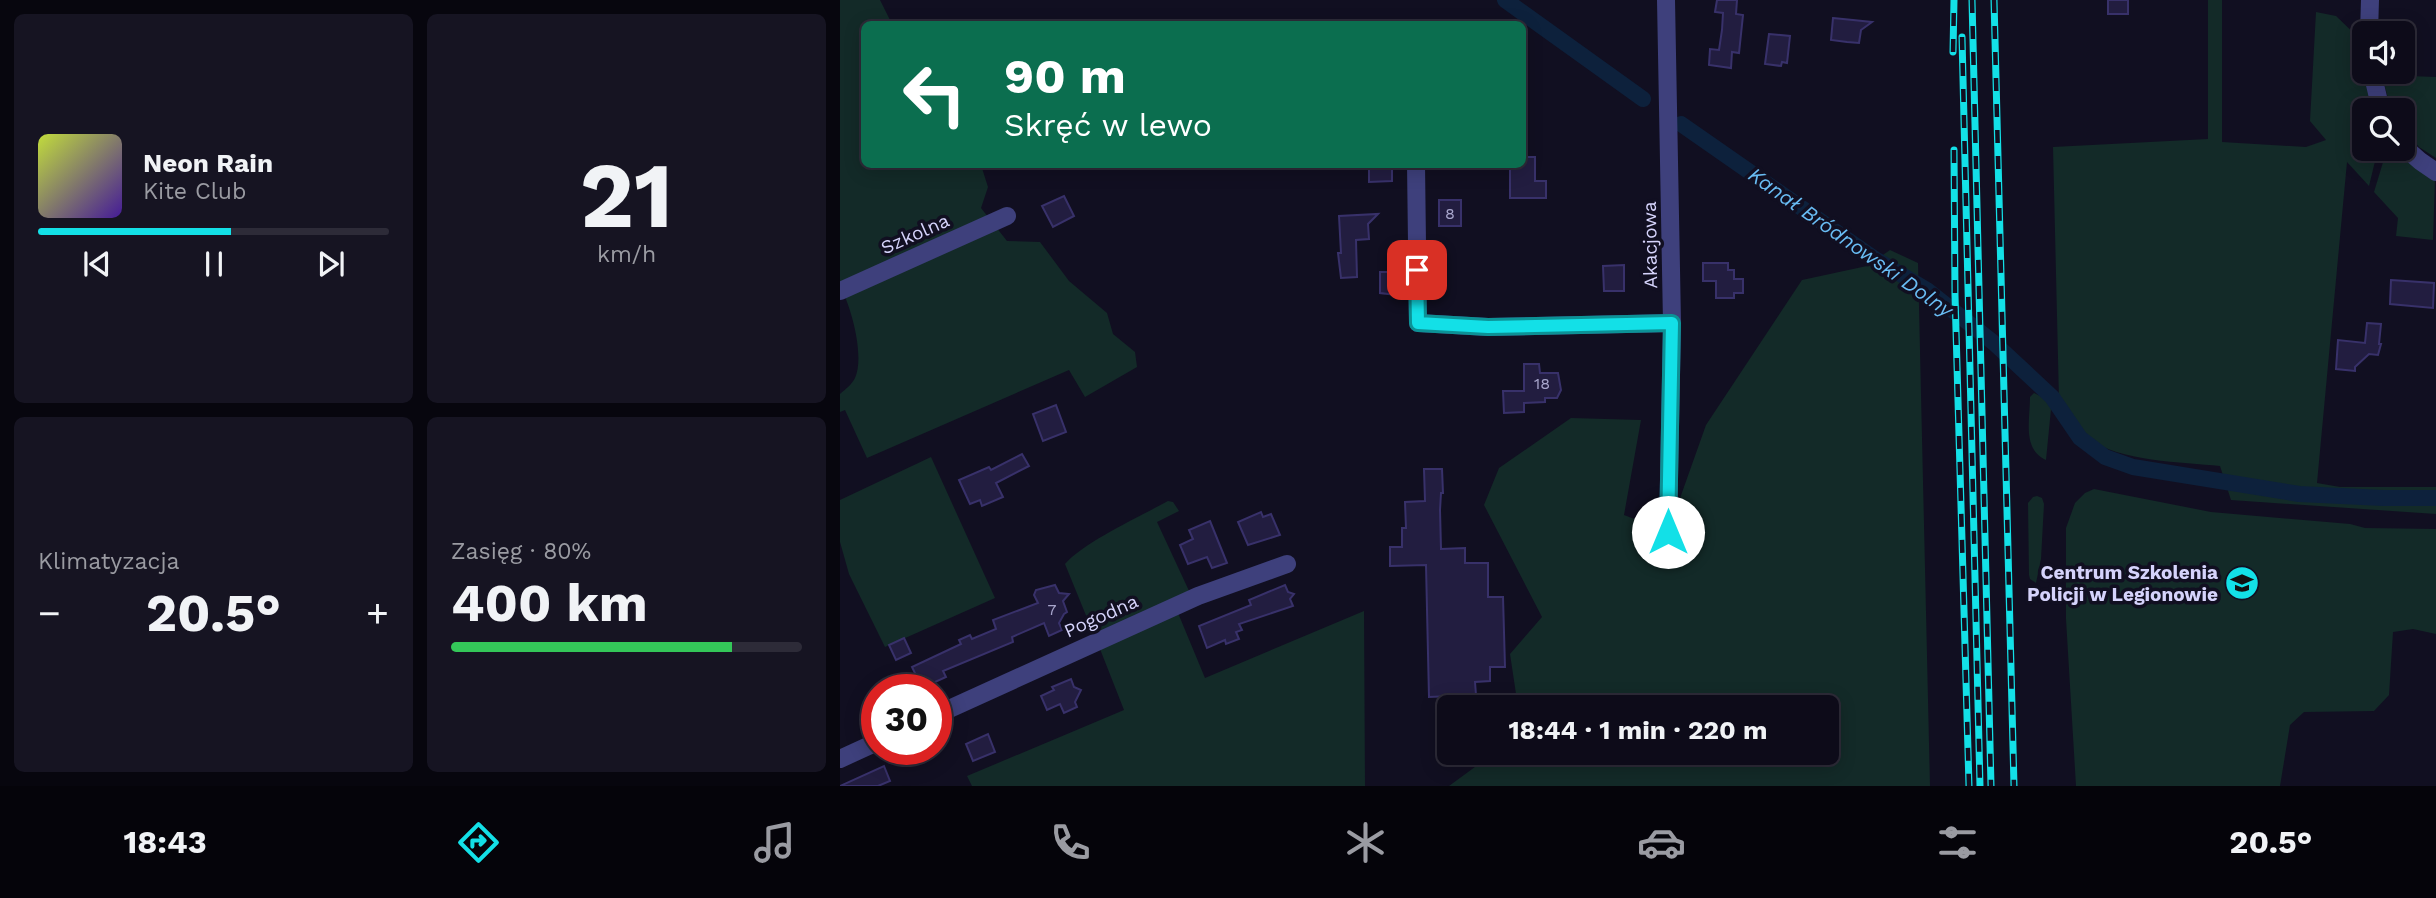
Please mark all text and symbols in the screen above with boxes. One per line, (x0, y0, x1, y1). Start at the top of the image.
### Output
map controls (2352, 21, 2415, 161)
button: sound (2352, 21, 2415, 84)
text: 90 m (1004, 47, 1126, 105)
icon: left (889, 49, 980, 140)
button: search (2352, 98, 2415, 161)
text: Skręć w lewo (1004, 106, 1212, 144)
text: 21 (580, 142, 673, 249)
text: Neon Rain (143, 148, 273, 178)
water label: Kanał Bródnowski Dolny (1744, 162, 1959, 323)
text: Kite Club (143, 178, 246, 205)
street label: Akacjowa (1638, 201, 1662, 289)
house number: 8 (1445, 204, 1455, 223)
street label: Szkolna (877, 209, 953, 259)
pin (1387, 240, 1447, 300)
text: km/h (597, 241, 656, 268)
icon: previous (78, 245, 116, 283)
icon: pause (195, 245, 233, 283)
icon: next (312, 245, 350, 283)
icon: arrive (1398, 251, 1436, 289)
house number: 18 (1534, 374, 1550, 393)
position arrow (1631, 495, 1705, 569)
text: Zasięg · 80% (451, 538, 591, 565)
text: Klimatyzacja (38, 548, 180, 575)
place label: Centrum Szkolenia Policji w Legionowie (2027, 561, 2218, 606)
school or university icon: Centrum Szkolenia Policji w Legionowie (2223, 564, 2261, 602)
text: 400 km (451, 573, 648, 634)
text: 20.5° (146, 583, 281, 644)
street label: Pogodna (1060, 589, 1142, 643)
text: − (38, 591, 61, 635)
text: + (366, 591, 389, 635)
house number: 7 (1048, 600, 1057, 619)
speed limit sign: 30 (861, 674, 952, 765)
text: 18:44 · 1 min · 220 m (1508, 715, 1768, 745)
icon: directions (454, 818, 503, 867)
icon: music (750, 818, 799, 867)
icon: phone (1046, 818, 1095, 867)
icon: climate (1341, 818, 1390, 867)
icon: car (1637, 818, 1686, 867)
icon: filters (1933, 818, 1982, 867)
text: 18:43 (123, 823, 207, 861)
text: 20.5° (2229, 823, 2312, 861)

